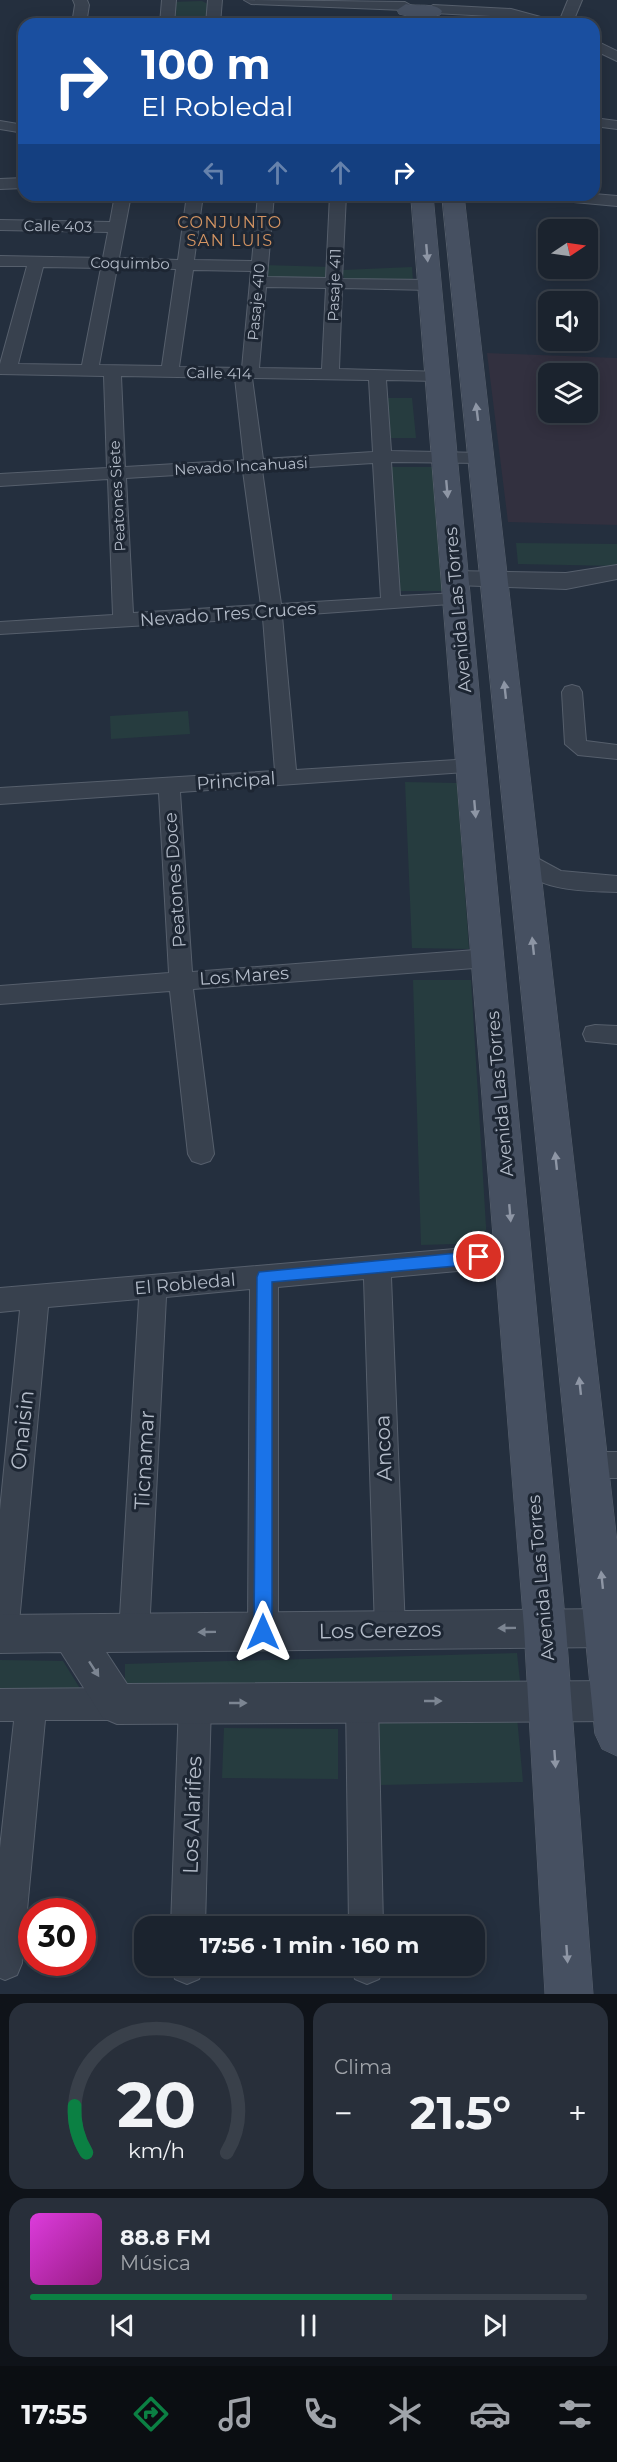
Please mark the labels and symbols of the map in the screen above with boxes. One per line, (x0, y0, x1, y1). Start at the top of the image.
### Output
district label: CONJUNTO SAN LUIS (177, 213, 283, 250)
street label: Calle 403 (24, 216, 92, 236)
north arrow (538, 219, 598, 279)
one-way arrow (422, 244, 432, 263)
street label: Pasaje 411 (323, 248, 345, 322)
street label: Coquimbo (90, 253, 170, 273)
street label: Pasaje 410 (243, 262, 269, 341)
street label: Calle 414 (186, 363, 252, 383)
one-way arrow (472, 403, 482, 422)
street label: Peatones Siete (105, 440, 129, 552)
street label: Nevado Incahuasi (174, 453, 308, 479)
one-way arrow (442, 480, 452, 499)
street label: Avenida Las Torres (440, 526, 476, 694)
street label: Nevado Tres Cruces (139, 597, 317, 631)
one-way arrow (500, 680, 510, 699)
street label: Principal (196, 767, 276, 795)
one-way arrow (470, 800, 480, 819)
street label: Peatones Doce (159, 811, 191, 948)
one-way arrow (528, 937, 538, 956)
street label: Los Mares (198, 962, 290, 990)
street label: Avenida Las Torres (482, 1010, 518, 1178)
one-way arrow (551, 1152, 561, 1171)
one-way arrow (505, 1203, 515, 1222)
pin (453, 1231, 504, 1282)
street label: El Robledal (133, 1269, 237, 1299)
one-way arrow (575, 1376, 585, 1395)
street label: Onaisin (5, 1389, 39, 1471)
street label: Ticnamar (129, 1410, 159, 1510)
street label: Ancoa (369, 1414, 397, 1482)
street label: Avenida Las Torres (523, 1494, 559, 1662)
one-way arrow (597, 1570, 607, 1589)
position arrow (231, 1600, 295, 1664)
street label: Los Cerezos (318, 1616, 442, 1644)
one-way arrow (497, 1623, 516, 1633)
one-way arrow (197, 1627, 216, 1637)
one-way arrow (88, 1661, 99, 1677)
one-way arrow (424, 1697, 443, 1706)
one-way arrow (229, 1698, 248, 1708)
one-way arrow (550, 1750, 559, 1769)
street label: Los Alarifes (177, 1756, 207, 1874)
speed limit sign: 30 (18, 1898, 96, 1976)
one-way arrow (562, 1944, 571, 1963)

